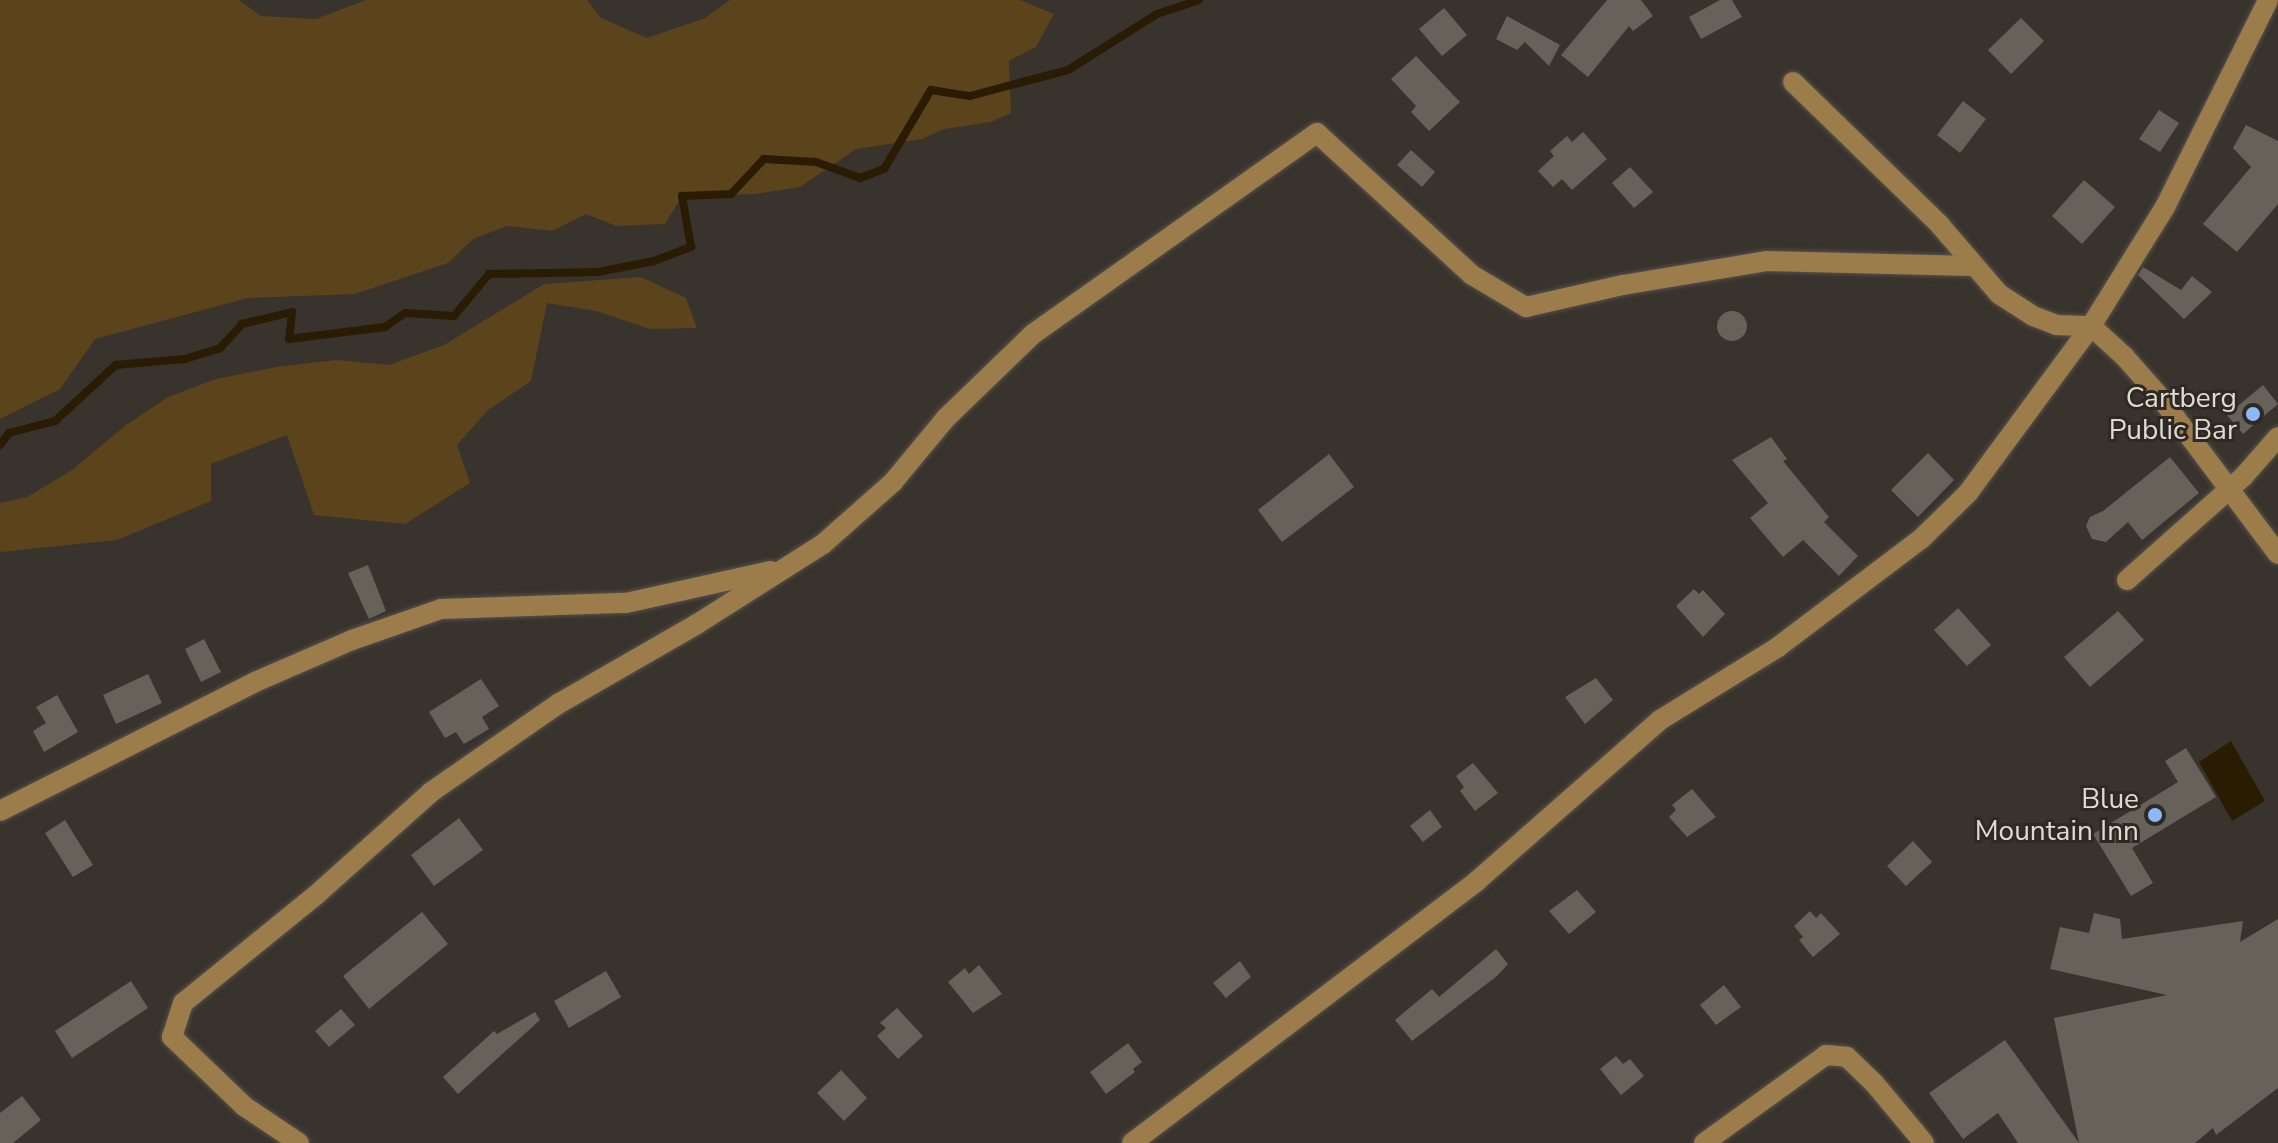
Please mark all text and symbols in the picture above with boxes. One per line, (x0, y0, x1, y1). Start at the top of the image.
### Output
place label: Cartberg Public Bar (2109, 381, 2237, 447)
marker: Cartberg Public Bar (2244, 405, 2262, 423)
place label: Blue Mountain Inn (1975, 782, 2139, 848)
marker: Blue Mountain Inn (2146, 806, 2164, 824)

